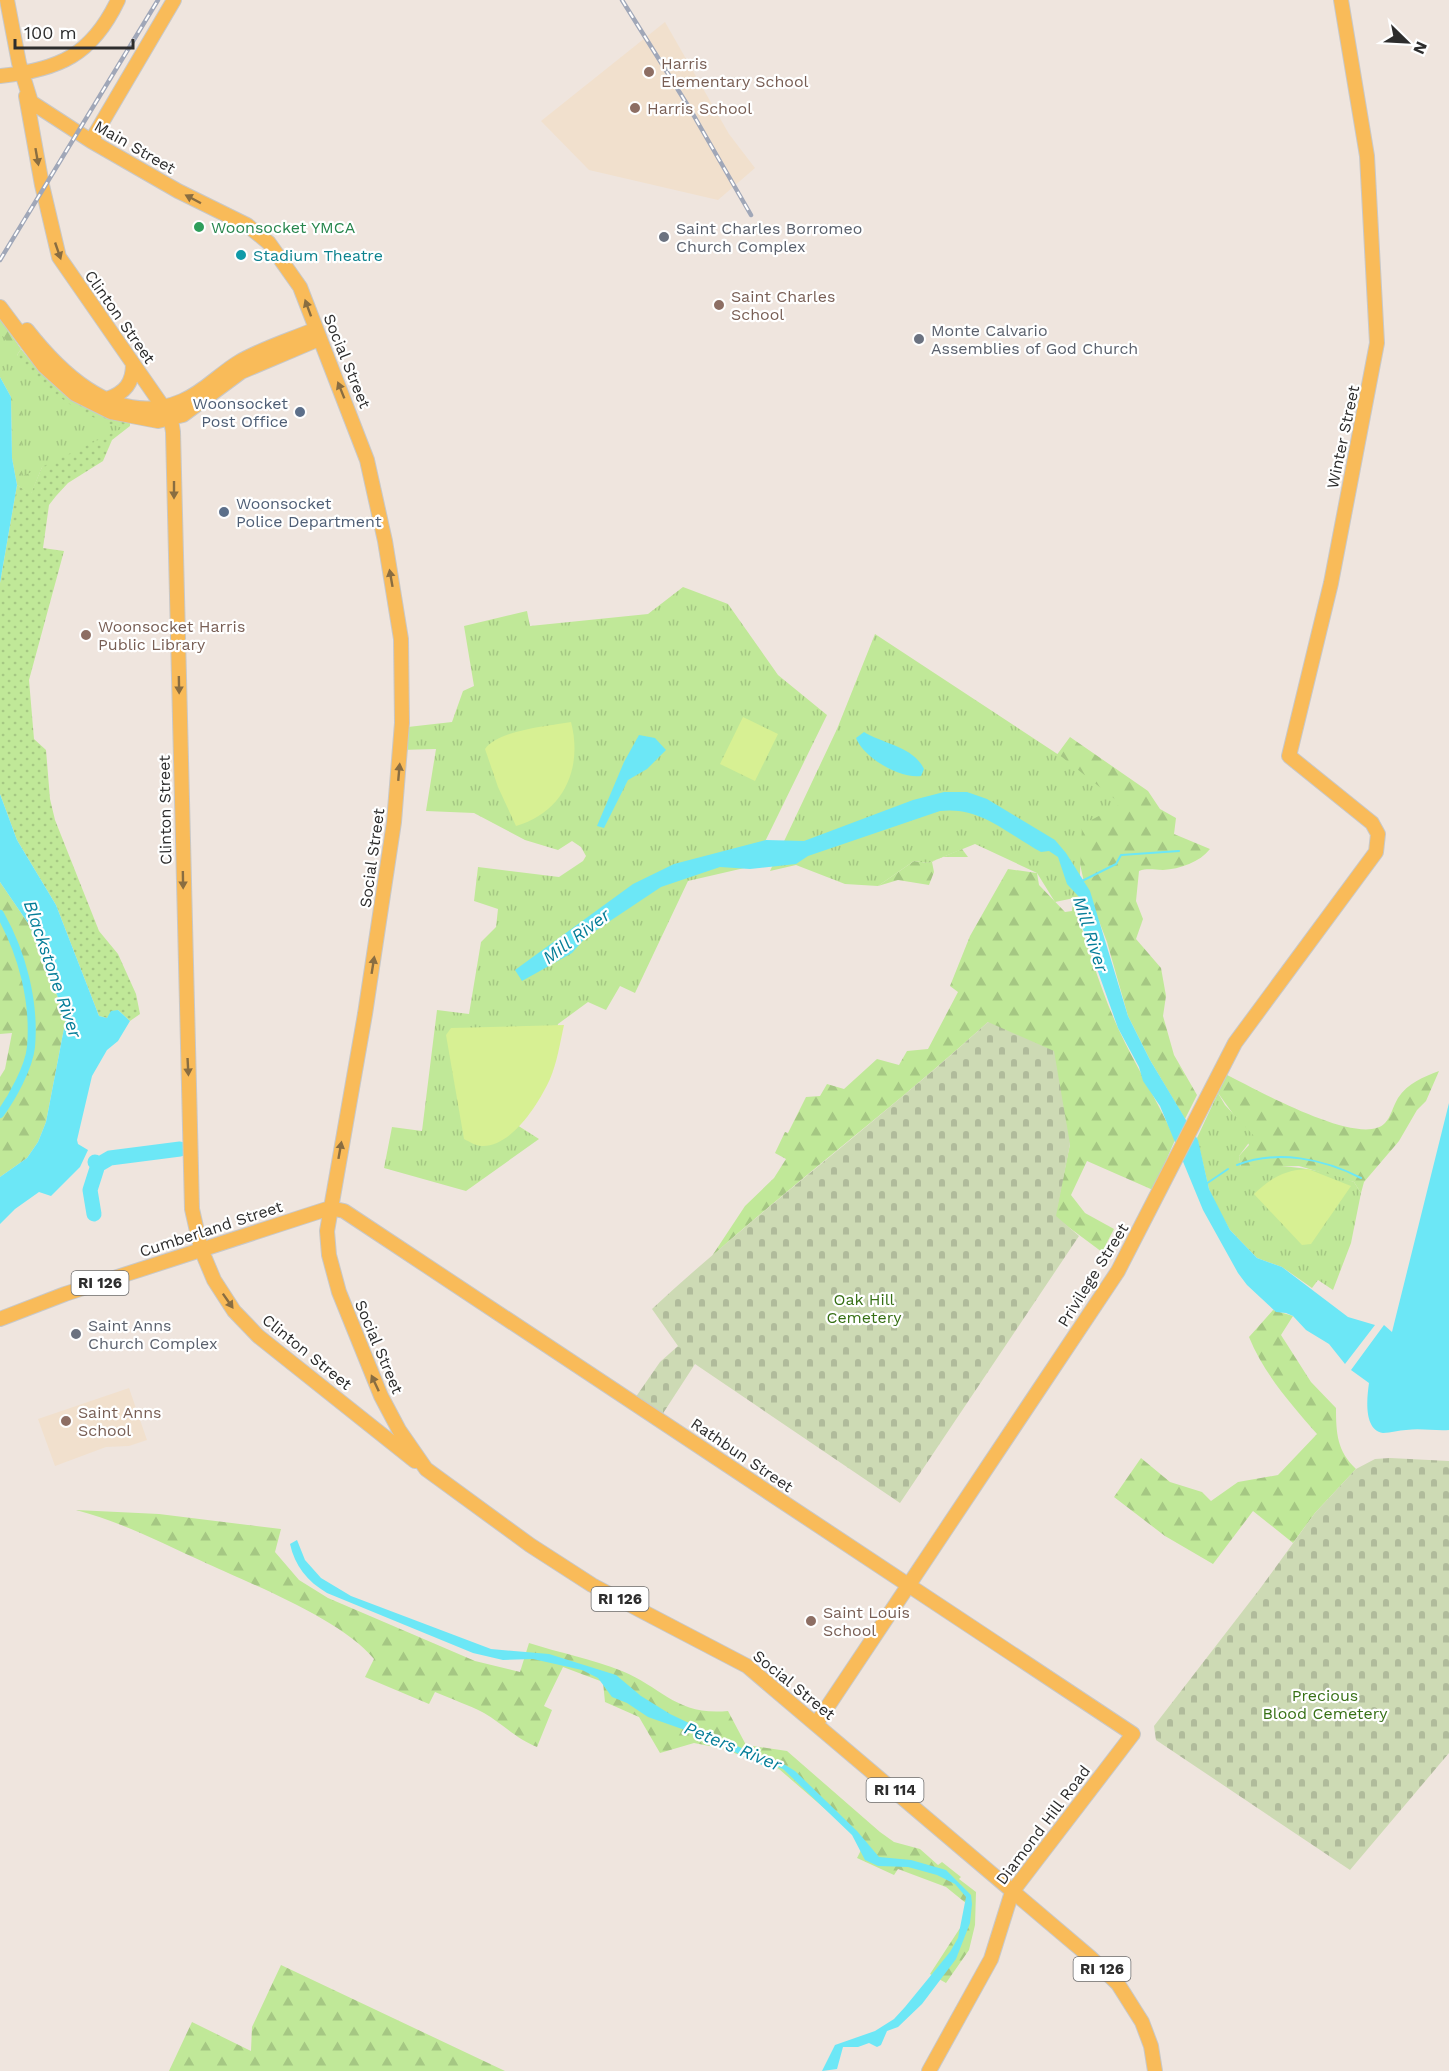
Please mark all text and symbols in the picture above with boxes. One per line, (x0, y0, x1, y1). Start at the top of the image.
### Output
scale bar (15, 12, 134, 50)
north arrow (1377, 12, 1437, 72)
text: 100 m (24, 22, 77, 43)
text: N (1409, 39, 1431, 57)
place label: Harris Elementary School (661, 54, 809, 91)
marker: Harris Elementary School (642, 65, 656, 79)
place label: Harris School (647, 99, 752, 118)
marker: Harris School (628, 101, 642, 115)
street label: Main Street (91, 116, 179, 178)
one-way arrow (33, 148, 42, 167)
one-way arrow (184, 194, 201, 204)
place label: Woonsocket YMCA (211, 218, 356, 237)
place label: Saint Charles Borromeo Church Complex (676, 219, 862, 256)
marker: Woonsocket YMCA (192, 220, 206, 234)
marker: Saint Charles Borromeo Church Complex (657, 230, 671, 244)
one-way arrow (54, 242, 64, 260)
place label: Stadium Theatre (253, 246, 383, 265)
marker: Stadium Theatre (234, 248, 248, 262)
street label: Clinton Street (81, 267, 159, 368)
place label: Saint Charles School (731, 287, 835, 324)
marker: Saint Charles School (712, 298, 726, 312)
one-way arrow (302, 299, 312, 317)
street label: Social Street (319, 311, 375, 411)
place label: Monte Calvario Assemblies of God Church (931, 321, 1138, 358)
marker: Monte Calvario Assemblies of God Church (912, 332, 926, 346)
one-way arrow (336, 381, 346, 399)
street label: Winter Street (1323, 383, 1363, 490)
place label: Woonsocket Post Office (193, 394, 288, 431)
marker: Woonsocket Post Office (293, 405, 307, 419)
one-way arrow (169, 481, 179, 500)
place label: Woonsocket Police Department (236, 494, 382, 531)
marker: Woonsocket Police Department (217, 505, 231, 519)
one-way arrow (386, 568, 395, 587)
place label: Woonsocket Harris Public Library (98, 617, 245, 654)
marker: Woonsocket Harris Public Library (79, 628, 93, 642)
one-way arrow (174, 675, 184, 694)
street label: Clinton Street (155, 755, 175, 865)
one-way arrow (394, 763, 404, 782)
street label: Social Street (356, 807, 388, 909)
one-way arrow (178, 870, 188, 889)
water label: Mill River (1069, 893, 1113, 976)
water label: Blackstone River (20, 898, 87, 1041)
water label: Mill River (538, 903, 615, 968)
one-way arrow (368, 956, 377, 975)
one-way arrow (183, 1058, 192, 1077)
one-way arrow (336, 1140, 345, 1159)
street label: Cumberland Street (137, 1197, 285, 1261)
street label: Privilege Street (1054, 1219, 1133, 1330)
road number: RI 126 (72, 1271, 128, 1295)
park label: Oak Hill Cemetery (826, 1290, 902, 1327)
one-way arrow (222, 1293, 233, 1309)
street label: Social Street (351, 1297, 407, 1397)
street label: Clinton Street (258, 1310, 356, 1394)
place label: Saint Anns Church Complex (88, 1316, 218, 1353)
marker: Saint Anns Church Complex (69, 1327, 83, 1341)
one-way arrow (370, 1375, 379, 1392)
place label: Saint Anns School (78, 1403, 162, 1440)
marker: Saint Anns School (59, 1414, 73, 1428)
street label: Rathbun Street (687, 1414, 797, 1496)
road number: RI 126 (592, 1587, 648, 1611)
place label: Saint Louis School (823, 1603, 910, 1640)
marker: Saint Louis School (804, 1614, 818, 1628)
street label: Social Street (749, 1646, 839, 1724)
park label: Precious Blood Cemetery (1262, 1686, 1388, 1723)
water label: Peters River (681, 1717, 785, 1775)
street label: Diamond Hill Road (992, 1761, 1094, 1889)
road number: RI 114 (866, 1778, 924, 1802)
road number: RI 126 (1074, 1957, 1130, 1981)

